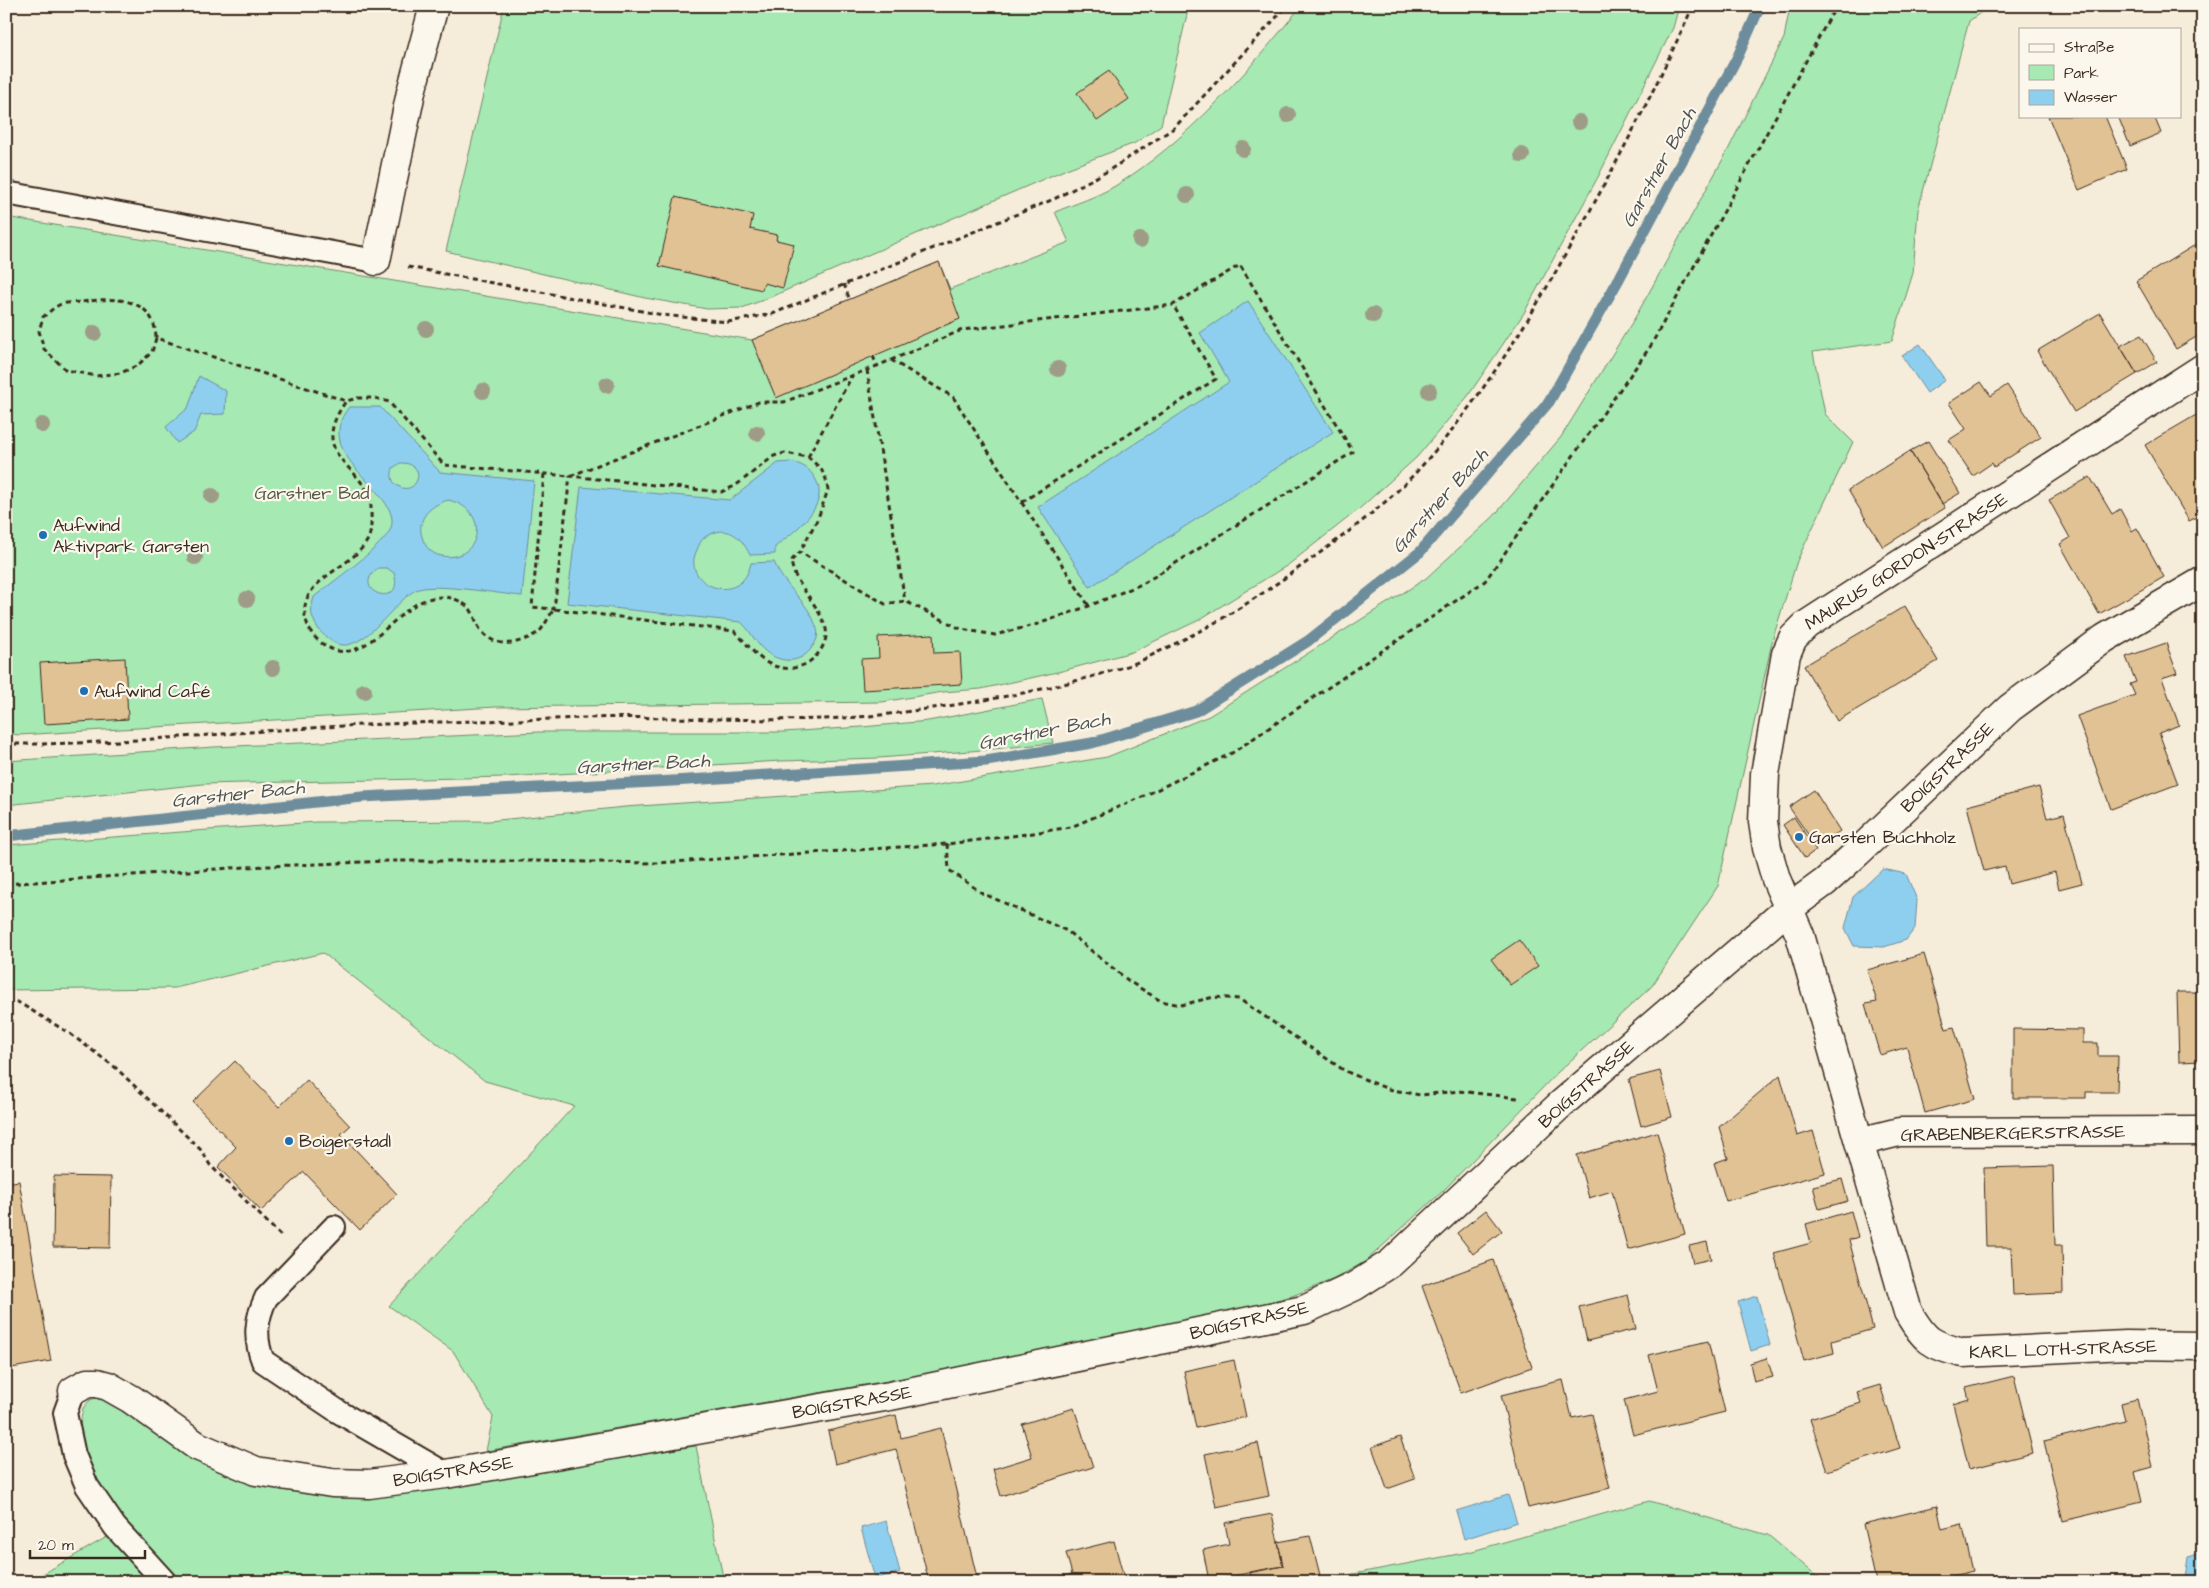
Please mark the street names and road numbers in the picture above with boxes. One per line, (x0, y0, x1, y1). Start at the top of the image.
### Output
street label: MAURUS GORDON-STRASSE (1800, 486, 2013, 636)
street label: BOIGSTRASSE (1895, 716, 2000, 818)
street label: BOIGSTRASSE (1533, 1034, 1640, 1134)
street label: GRABENBERGERSTRASSE (1900, 1119, 2126, 1148)
street label: BOIGSTRASSE (1187, 1295, 1311, 1346)
street label: KARL LOTH-STRASSE (1969, 1334, 2158, 1365)
street label: BOIGSTRASSE (790, 1380, 914, 1425)
street label: BOIGSTRASSE (391, 1450, 515, 1493)

